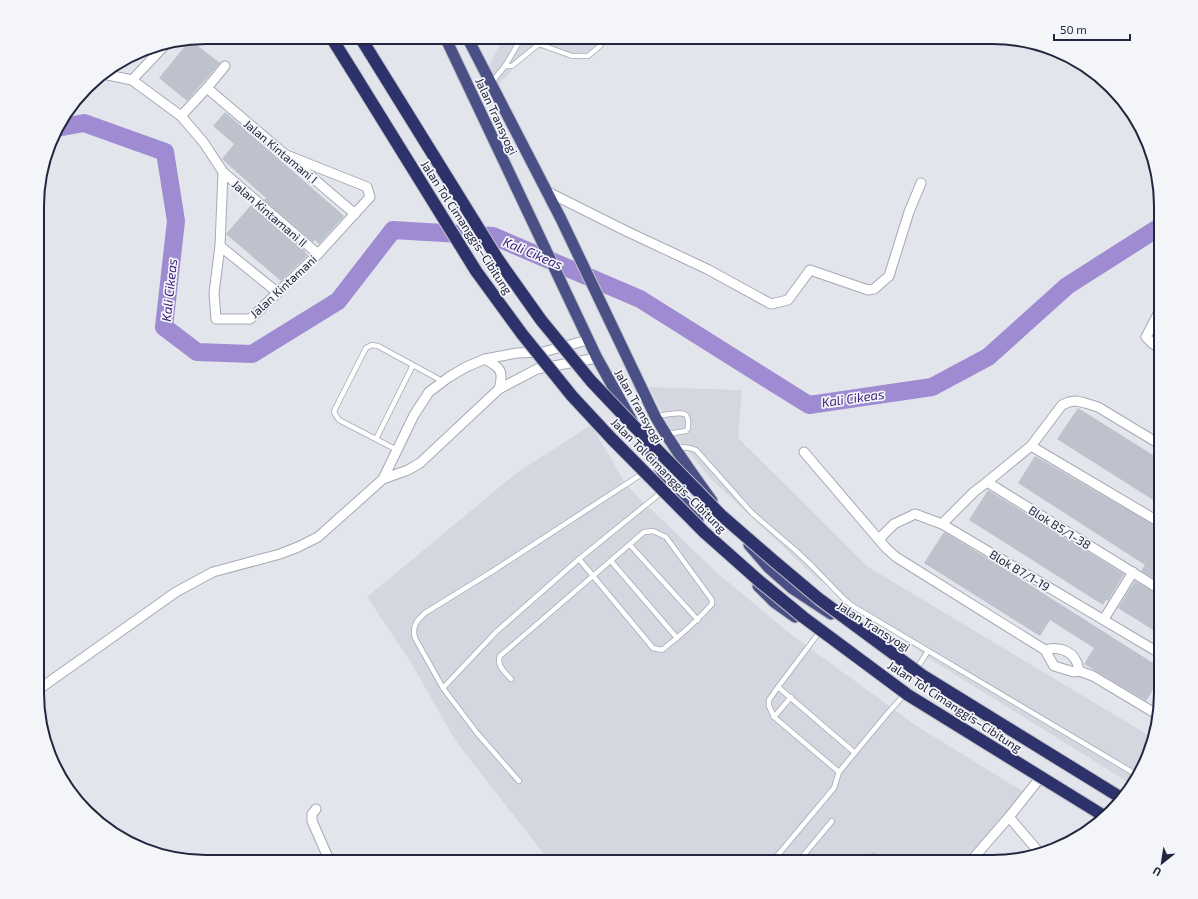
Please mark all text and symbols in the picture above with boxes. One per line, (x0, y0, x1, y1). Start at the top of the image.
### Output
scale bar (1054, 16, 1130, 42)
text: 50 m (1060, 22, 1087, 36)
street label: Jalan Transyogi (473, 75, 521, 157)
street label: Jalan Kintamani I (241, 116, 321, 186)
street label: Jalan Tol Cimanggis–Cibitung (418, 157, 516, 297)
street label: Jalan Kintamani II (230, 177, 310, 249)
water label: Kali Cikeas (501, 233, 566, 273)
street label: Jalan Kintamani (247, 252, 319, 320)
water label: Kali Cikeas (158, 257, 180, 322)
street label: Jalan Transyogi (612, 366, 666, 446)
water label: Kali Cikeas (821, 386, 886, 410)
street label: Jalan Tol Cimanggis–Cibitung (609, 415, 730, 536)
street label: Blok B5/1-38 (1026, 502, 1094, 552)
street label: Blok B7/1-19 (987, 547, 1053, 593)
street label: Jalan Transyogi (835, 598, 913, 654)
street label: Jalan Tol Cimanggis–Cibitung (885, 657, 1025, 755)
north arrow (1142, 843, 1182, 883)
text: U (1150, 865, 1163, 880)

